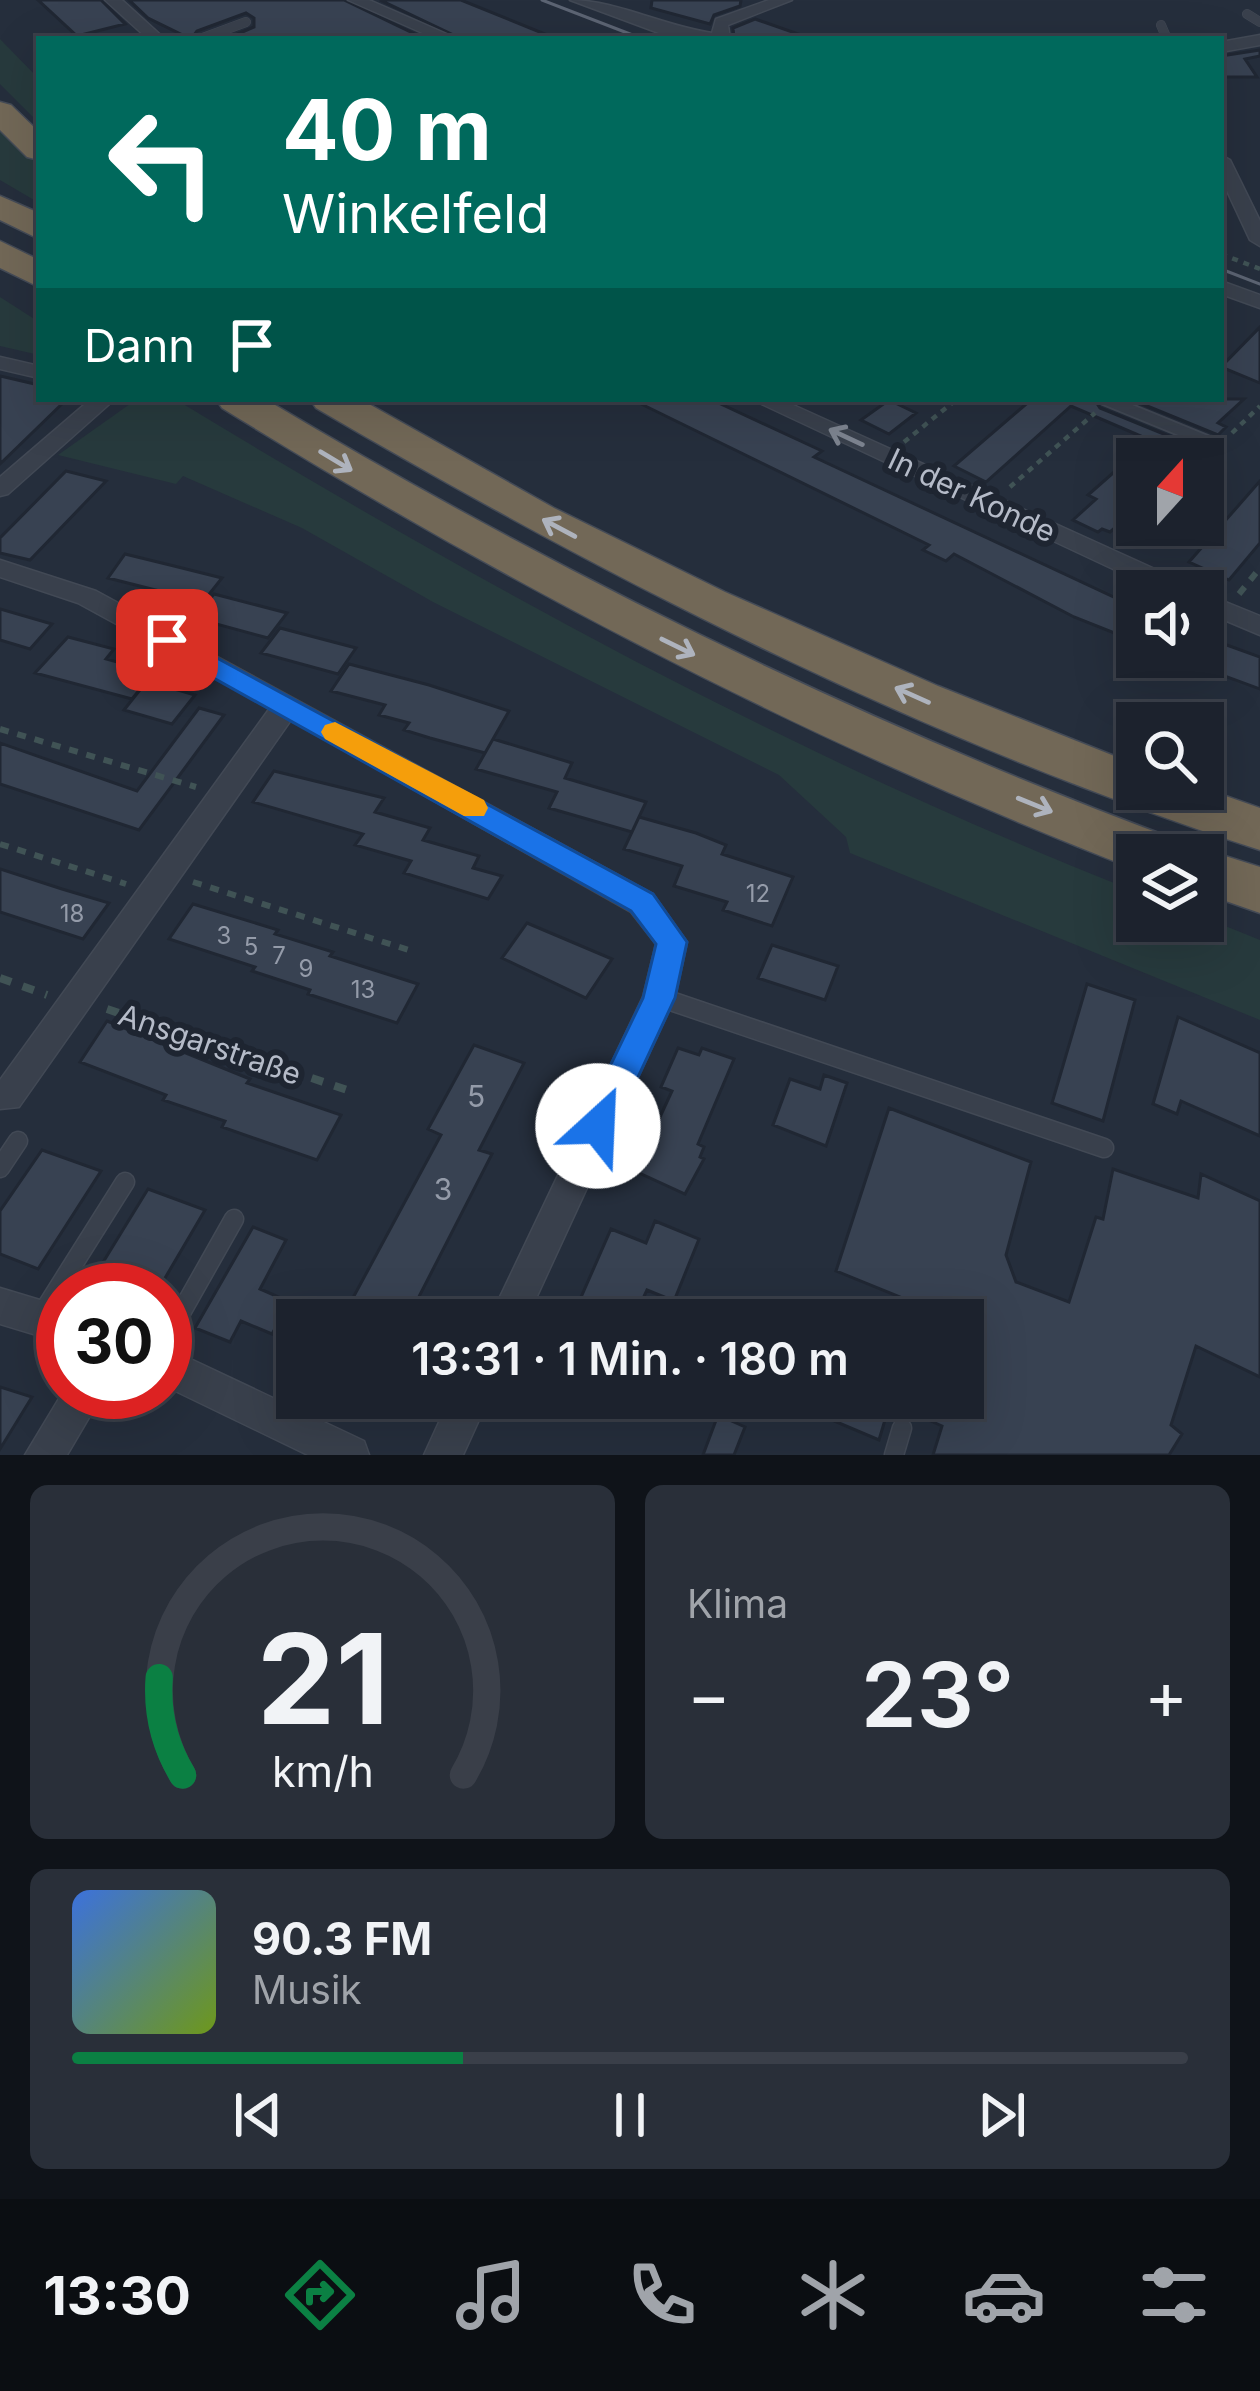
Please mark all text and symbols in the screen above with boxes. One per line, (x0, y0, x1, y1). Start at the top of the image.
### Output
text: 40 m (282, 79, 492, 180)
icon: left (84, 84, 240, 240)
text: Winkelfeld (282, 181, 549, 246)
icon: arrive (219, 312, 285, 378)
text: Dann (84, 318, 195, 373)
one-way arrow (829, 425, 865, 447)
north arrow (1116, 438, 1224, 546)
map controls (1116, 438, 1224, 942)
street label: In der Konde (883, 441, 1061, 549)
one-way arrow (318, 449, 352, 473)
one-way arrow (543, 516, 578, 539)
button: sound (1116, 570, 1224, 678)
pin (116, 589, 218, 691)
icon: arrive (134, 607, 200, 673)
one-way arrow (659, 637, 695, 659)
one-way arrow (894, 683, 930, 705)
button: search (1116, 702, 1224, 810)
one-way arrow (1015, 796, 1052, 817)
button: layers (1116, 834, 1224, 942)
house number: 12 (746, 879, 770, 908)
house number: 18 (60, 899, 84, 928)
house number: 3 (217, 921, 231, 950)
house number: 5 (244, 932, 258, 961)
house number: 7 (272, 941, 286, 970)
house number: 9 (299, 954, 313, 983)
house number: 13 (351, 975, 375, 1004)
street label: Ansgarstraße (114, 996, 306, 1092)
position arrow (535, 1063, 661, 1189)
house number: 5 (467, 1078, 485, 1114)
house number: 3 (434, 1171, 452, 1207)
speed limit sign: 30 (36, 1263, 192, 1419)
text: 13:31 · 1 Min. · 180 m (411, 1331, 849, 1386)
text: Klima (687, 1580, 788, 1627)
text: 21 (256, 1603, 389, 1754)
text: 23° (861, 1640, 1014, 1749)
text: − (687, 1655, 731, 1735)
text: + (1144, 1655, 1188, 1735)
text: km/h (272, 1745, 373, 1797)
text: 90.3 FM (252, 1911, 432, 1966)
text: Musik (252, 1966, 362, 2013)
icon: previous (225, 2082, 291, 2148)
icon: pause (597, 2082, 663, 2148)
icon: next (969, 2082, 1035, 2148)
icon: directions (278, 2253, 362, 2337)
icon: music (449, 2253, 533, 2337)
icon: phone (620, 2253, 704, 2337)
icon: climate (791, 2253, 875, 2337)
icon: car (962, 2253, 1046, 2337)
icon: filters (1132, 2253, 1216, 2337)
text: 13:30 (43, 2263, 191, 2328)

